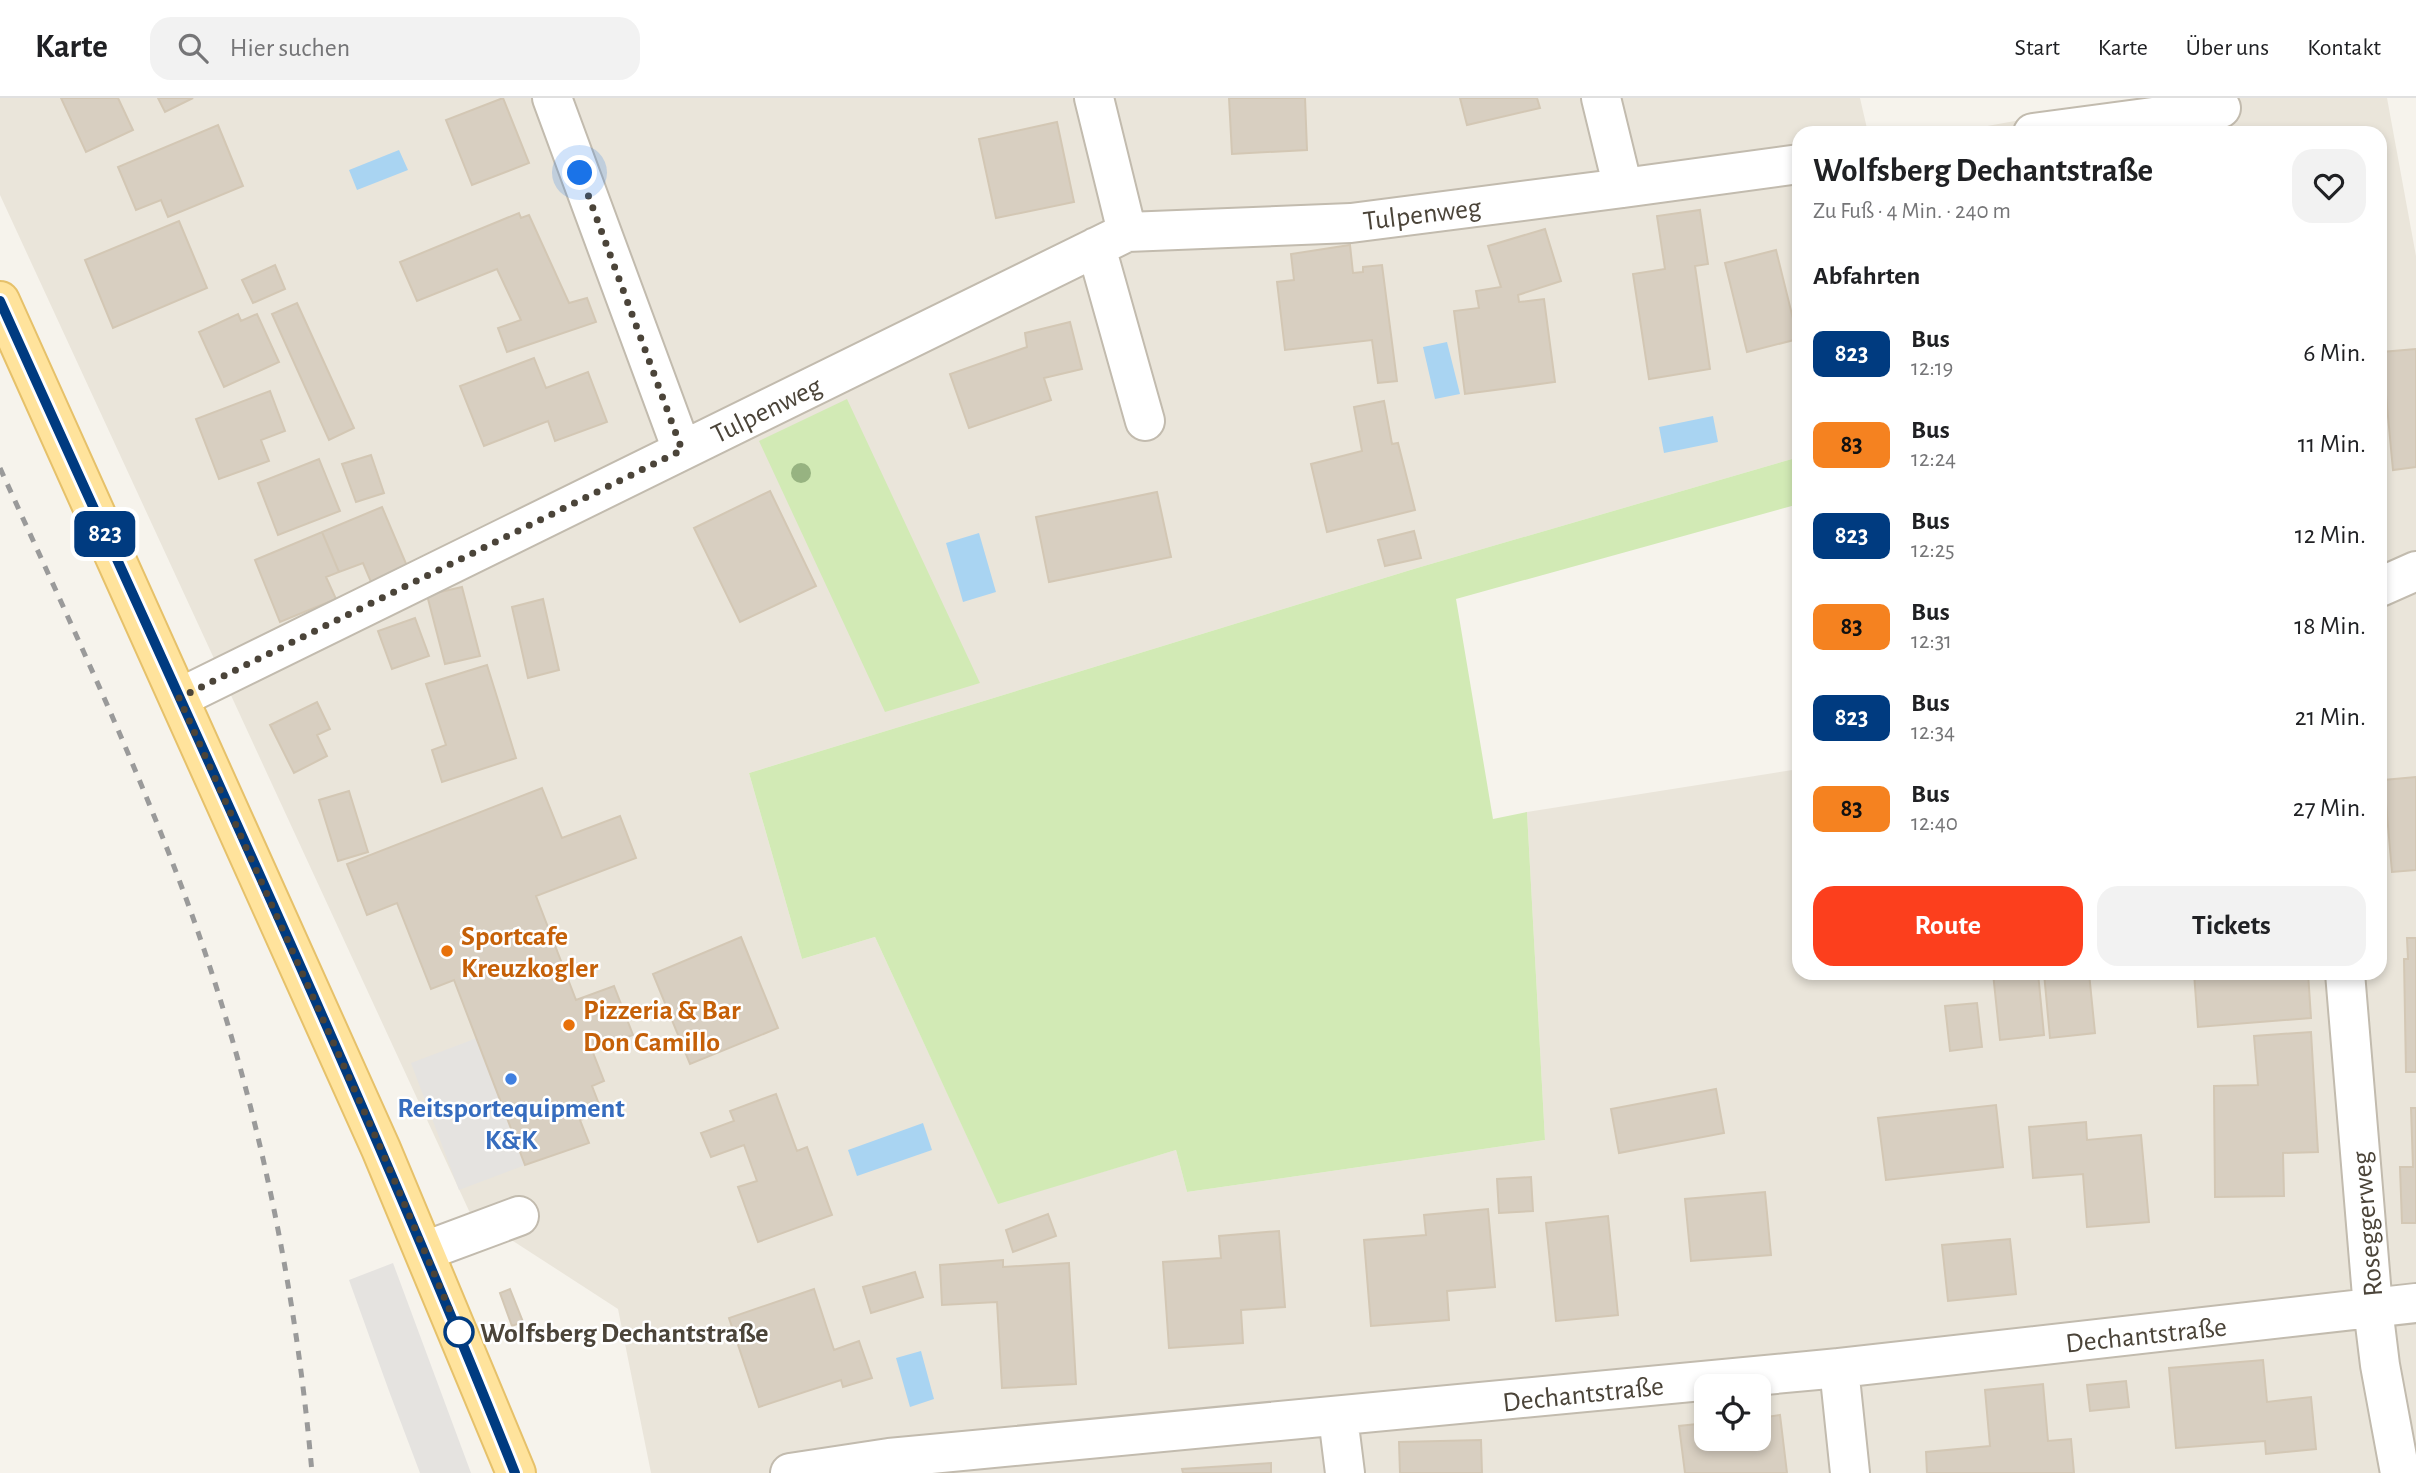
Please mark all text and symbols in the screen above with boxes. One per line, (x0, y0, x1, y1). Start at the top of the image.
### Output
search box (150, 17, 640, 80)
icon: search (174, 29, 212, 67)
text: Karte (35, 31, 108, 64)
text: Hier suchen (230, 35, 350, 61)
text: Start (2015, 36, 2060, 60)
text: Karte (2098, 36, 2148, 60)
text: Über uns (2186, 36, 2269, 60)
text: Kontakt (2307, 36, 2381, 60)
button: heart (2292, 149, 2366, 223)
your location (562, 155, 597, 190)
text: Wolfsberg Dechantstraße (1813, 155, 2153, 188)
street label: Tulpenweg (1362, 194, 1483, 236)
text: Zu Fuß · 4 Min. · 240 m (1813, 200, 2011, 223)
text: Abfahrten (1813, 263, 1920, 289)
text: Bus (1911, 326, 1950, 352)
text: 6 Min. (2303, 340, 2366, 366)
text: 823 (1835, 342, 1868, 366)
text: 12:19 (1911, 357, 1953, 380)
street label: Tulpenweg (707, 372, 827, 449)
text: Bus (1911, 417, 1950, 443)
text: 11 Min. (2298, 431, 2366, 457)
text: 83 (1840, 433, 1863, 457)
text: 12:24 (1911, 448, 1956, 471)
text: Bus (1911, 508, 1950, 534)
line badge: 823 (65, 511, 145, 557)
text: 823 (88, 522, 122, 546)
text: 12 Min. (2295, 522, 2366, 548)
text: 823 (1835, 524, 1868, 548)
text: 12:25 (1911, 539, 1955, 562)
text: Bus (1911, 599, 1950, 625)
text: 18 Min. (2294, 613, 2366, 639)
text: 83 (1840, 615, 1863, 639)
text: 12:31 (1911, 630, 1952, 653)
text: Bus (1911, 690, 1950, 716)
text: 21 Min. (2295, 704, 2366, 730)
text: 823 (1835, 706, 1868, 730)
text: 12:34 (1911, 721, 1955, 744)
text: Bus (1911, 781, 1950, 807)
text: 27 Min. (2293, 795, 2366, 821)
text: 83 (1840, 797, 1863, 821)
text: 12:40 (1911, 812, 1958, 835)
button: Route (1813, 886, 2083, 966)
button: Tickets (2097, 886, 2366, 966)
place label: Sportcafe Kreuzkogler (461, 923, 598, 983)
marker: Sportcafe Kreuzkogler (439, 943, 455, 959)
place label: Pizzeria & Bar Don Camillo (583, 997, 741, 1057)
marker: Pizzeria & Bar Don Camillo (561, 1017, 577, 1033)
marker: Reitsportequipment K&K (503, 1071, 519, 1087)
place label: Reitsportequipment K&K (397, 1095, 625, 1155)
street label: Roseggerweg (2348, 1150, 2388, 1298)
street label: Dechantstraße (2064, 1314, 2228, 1358)
marker: Wolfsberg Dechantstraße (444, 1317, 474, 1347)
place label: Wolfsberg Dechantstraße (480, 1320, 769, 1348)
street label: Dechantstraße (1501, 1373, 1665, 1417)
map controls (1694, 1374, 1771, 1451)
button: locate (1694, 1374, 1771, 1451)

